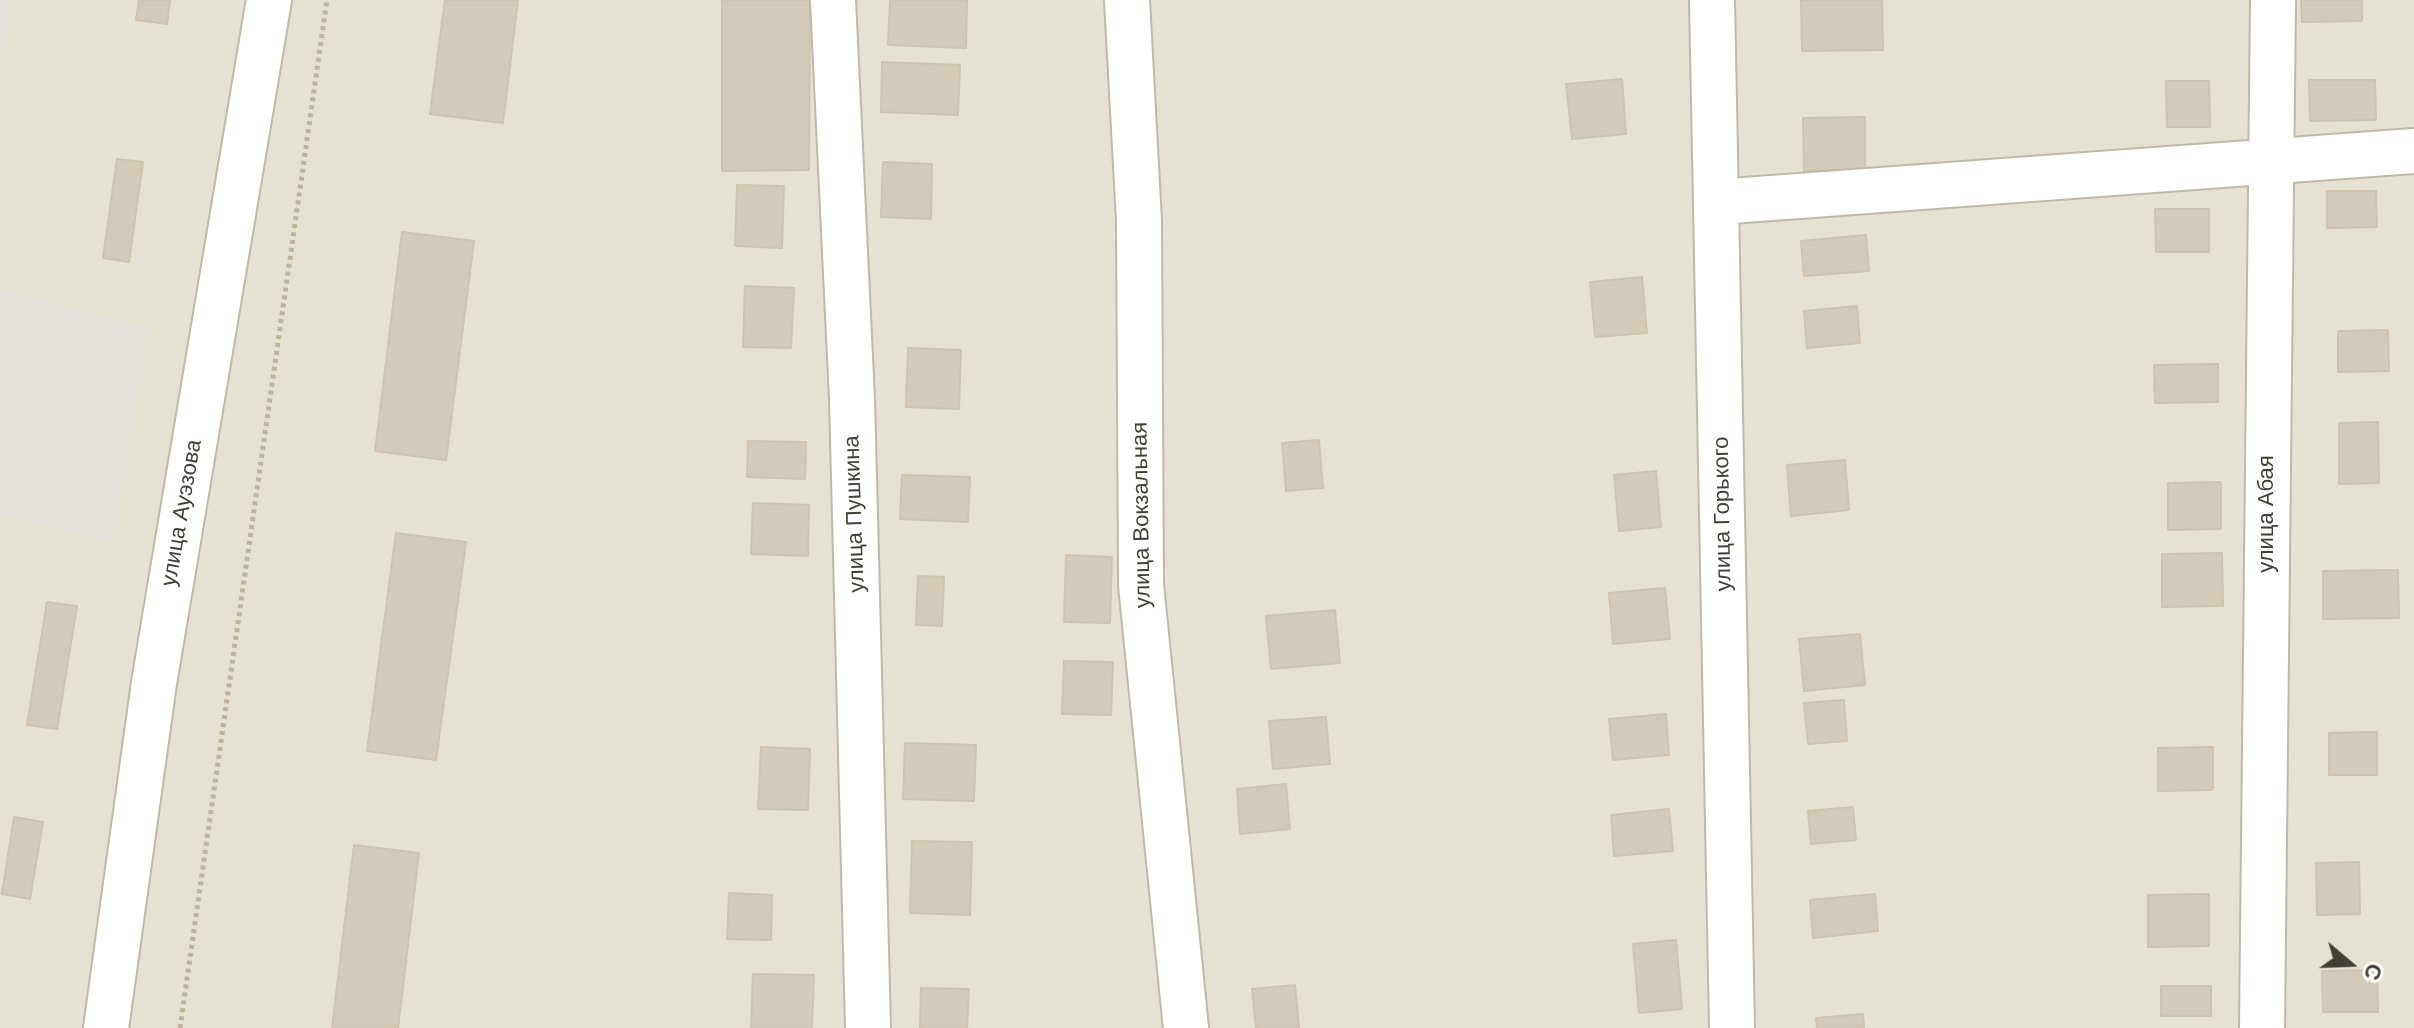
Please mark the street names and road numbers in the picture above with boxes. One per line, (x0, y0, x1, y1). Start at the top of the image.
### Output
street label: улица Вокзальная (1127, 422, 1157, 608)
street label: улица Пушкина (839, 435, 871, 593)
street label: улица Горького (1708, 436, 1738, 592)
street label: улица Ауэзова (156, 438, 208, 588)
street label: улица Абая (2254, 455, 2280, 573)

